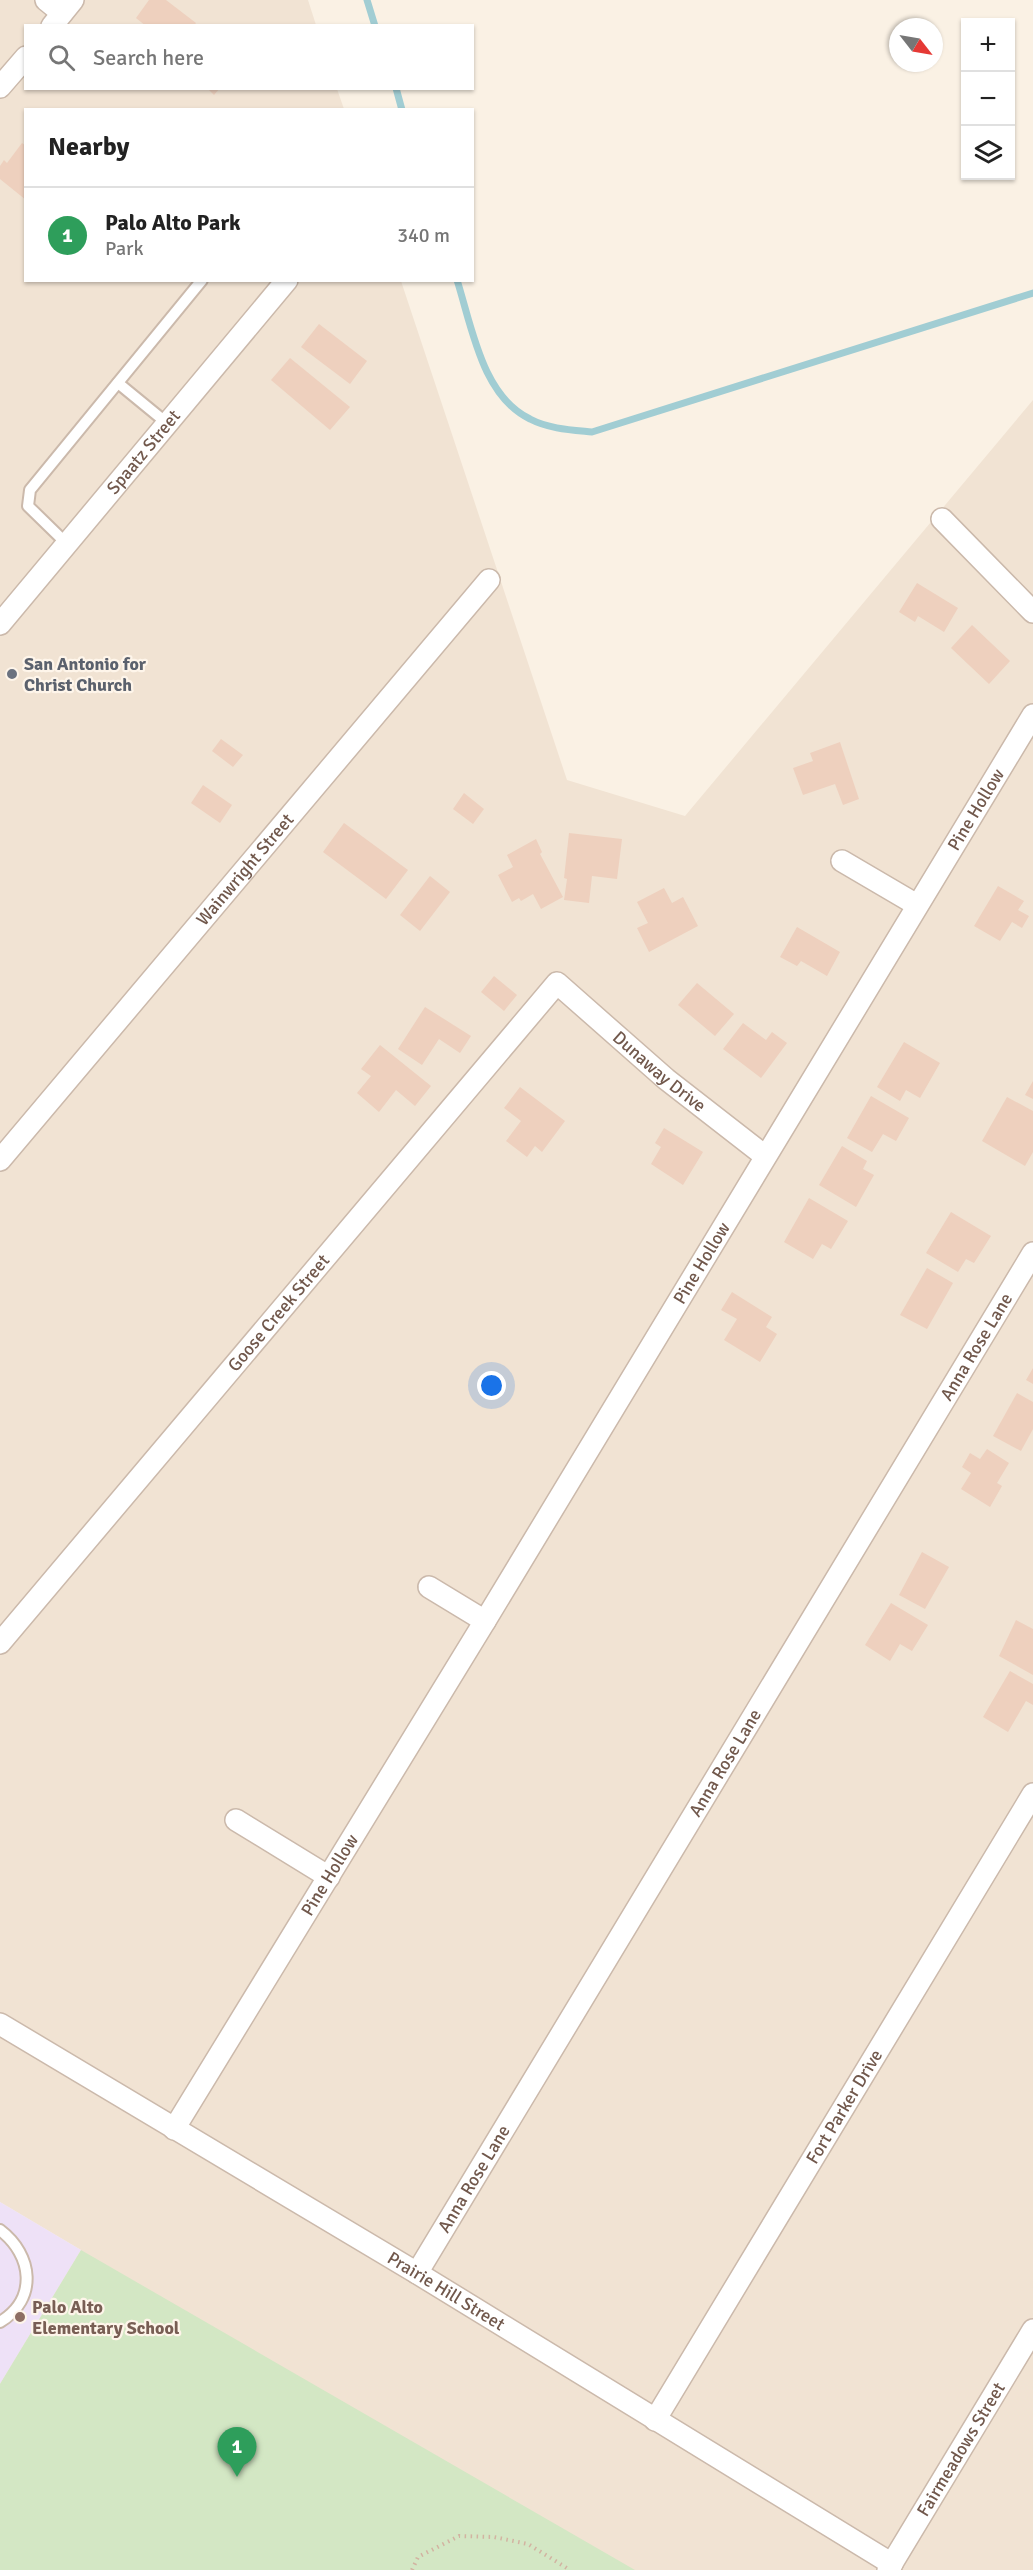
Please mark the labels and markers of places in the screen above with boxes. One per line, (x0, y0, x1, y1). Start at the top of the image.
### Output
place label: San Antonio for Christ Church (24, 653, 147, 696)
marker: San Antonio for Christ Church (5, 667, 19, 681)
place label: Palo Alto Elementary School (32, 2296, 180, 2339)
marker: Palo Alto Elementary School (13, 2310, 27, 2324)
pin: 1 (218, 2428, 256, 2477)

